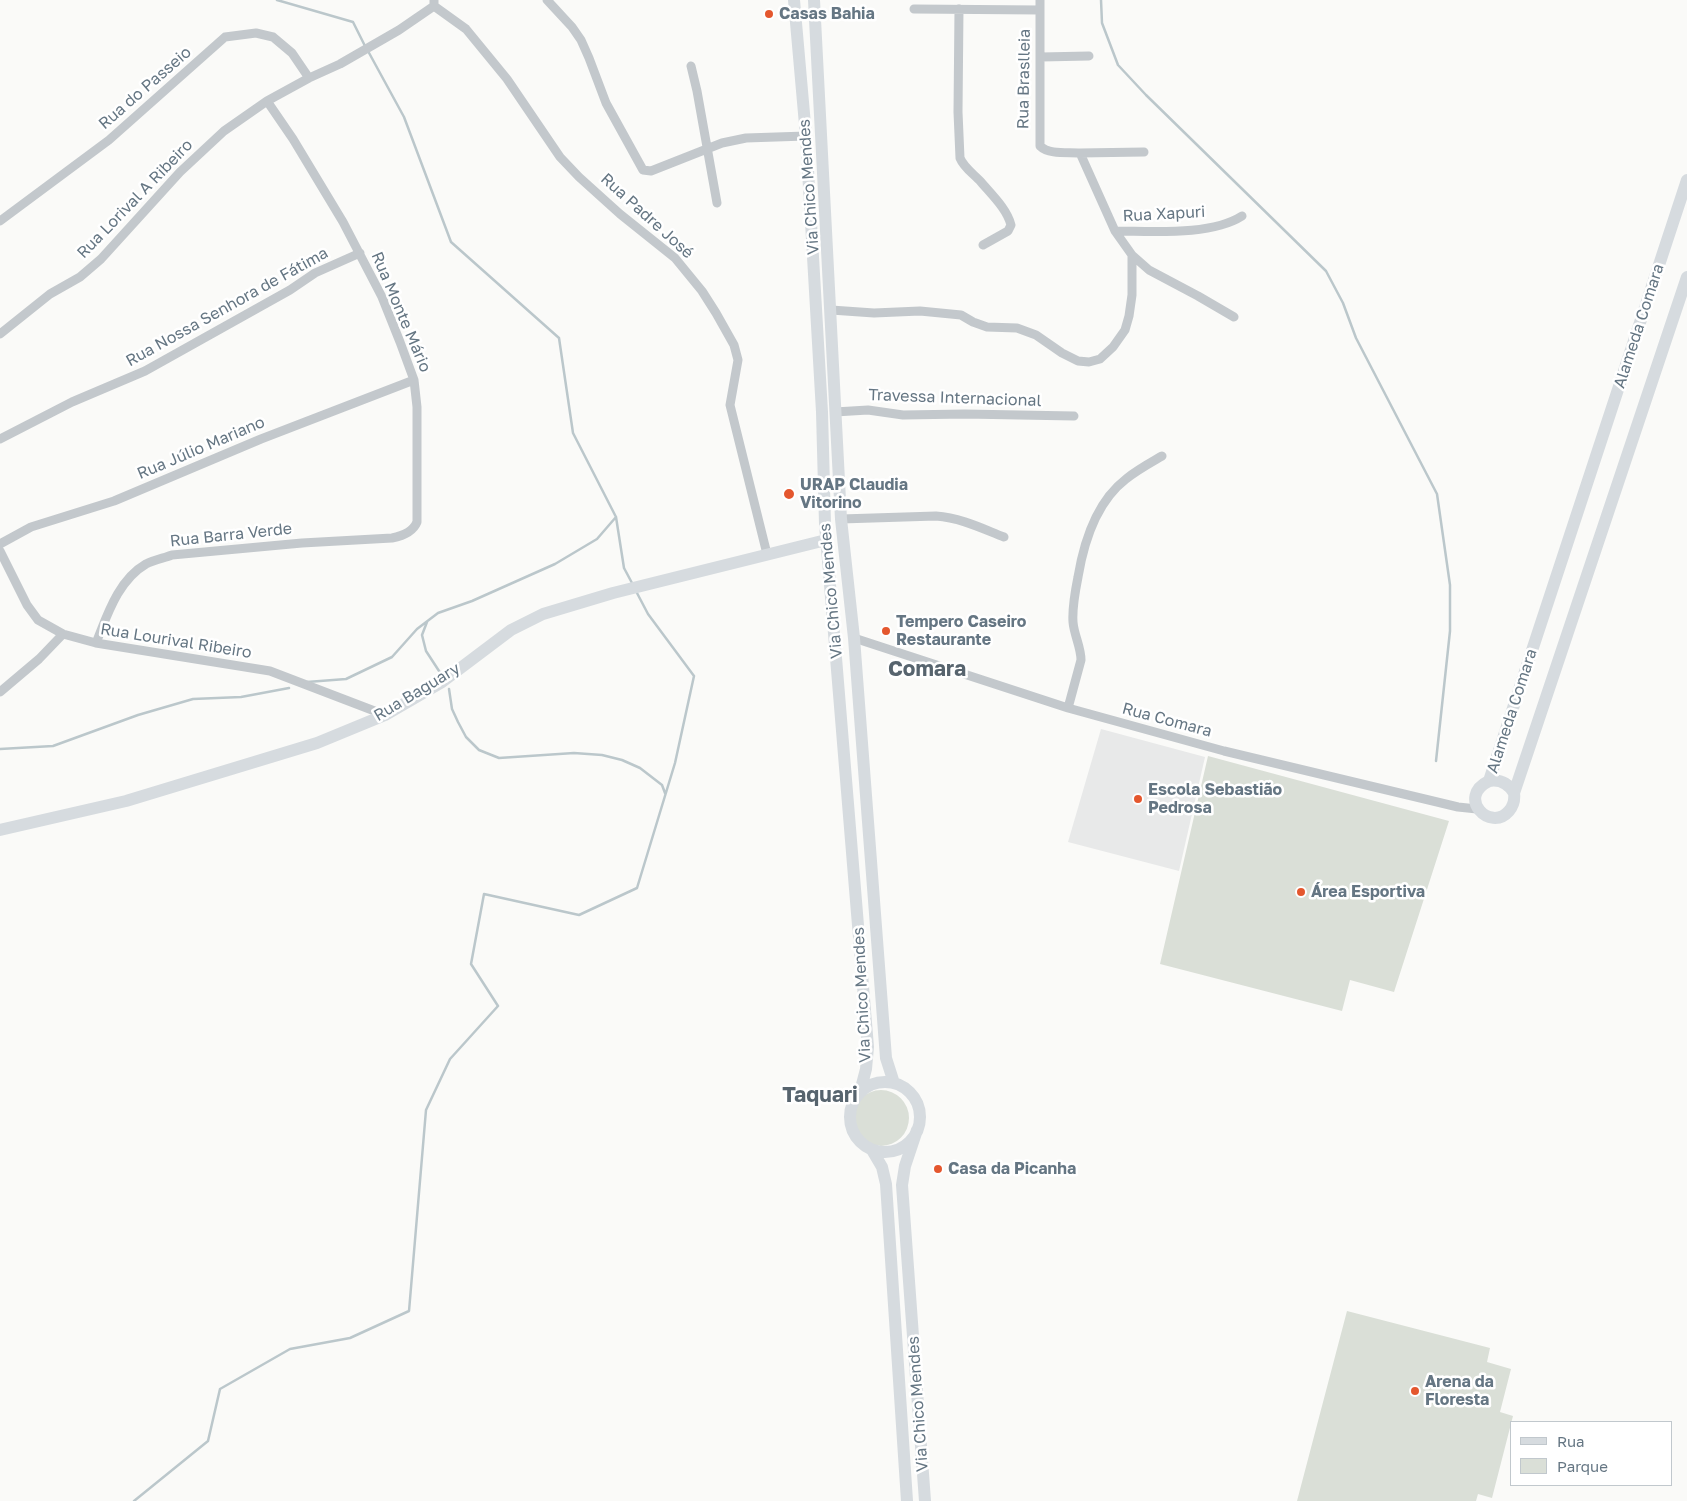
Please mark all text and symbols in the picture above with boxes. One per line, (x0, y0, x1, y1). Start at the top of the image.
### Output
place label: Casas Bahia (779, 4, 875, 24)
marker: Casas Bahia (763, 8, 775, 20)
street label: Rua Braslleia (1014, 29, 1034, 129)
street label: Rua do Passeio (95, 43, 195, 133)
street label: Via Chico Mendes (795, 119, 823, 255)
street label: Rua Lorival A Ribeiro (73, 136, 197, 262)
street label: Rua Padre José (597, 169, 697, 263)
street label: Rua Xapuri (1122, 202, 1206, 226)
street label: Rua Nossa Senhora de Fátima (123, 243, 331, 371)
street label: Rua Monte Mário (367, 249, 435, 375)
street label: Alameda Comara (1610, 261, 1668, 391)
street label: Travessa Internacional (868, 385, 1042, 411)
street label: Rua Júlio Mariano (134, 412, 268, 484)
place label: URAP Claudia Vitorino (800, 475, 908, 513)
marker: URAP Claudia Vitorino (782, 487, 796, 501)
street label: Rua Barra Verde (169, 519, 293, 551)
street label: Via Chico Mendes (816, 522, 846, 660)
place label: Tempero Caseiro Restaurante (896, 612, 1026, 650)
street label: Rua Lourival Ribeiro (99, 620, 253, 662)
marker: Tempero Caseiro Restaurante (880, 625, 892, 637)
street label: Alameda Comara (1483, 646, 1541, 776)
district label: Comara (888, 656, 966, 682)
street label: Rua Baguary (370, 659, 464, 725)
street label: Rua Comara (1120, 699, 1214, 741)
place label: Escola Sebastião Pedrosa (1148, 780, 1282, 818)
marker: Escola Sebastião Pedrosa (1132, 793, 1144, 805)
place label: Área Esportiva (1311, 882, 1425, 902)
marker: Área Esportiva (1295, 886, 1307, 898)
street label: Via Chico Mendes (849, 927, 875, 1063)
district label: Taquari (782, 1082, 858, 1108)
place label: Casa da Picanha (948, 1159, 1076, 1179)
marker: Casa da Picanha (932, 1163, 944, 1175)
street label: Via Chico Mendes (904, 1336, 932, 1472)
place label: Arena da Floresta (1425, 1372, 1494, 1410)
marker: Arena da Floresta (1409, 1385, 1421, 1397)
legend (1510, 1421, 1672, 1486)
text: Rua (1557, 1432, 1584, 1450)
text: Parque (1557, 1457, 1608, 1475)

